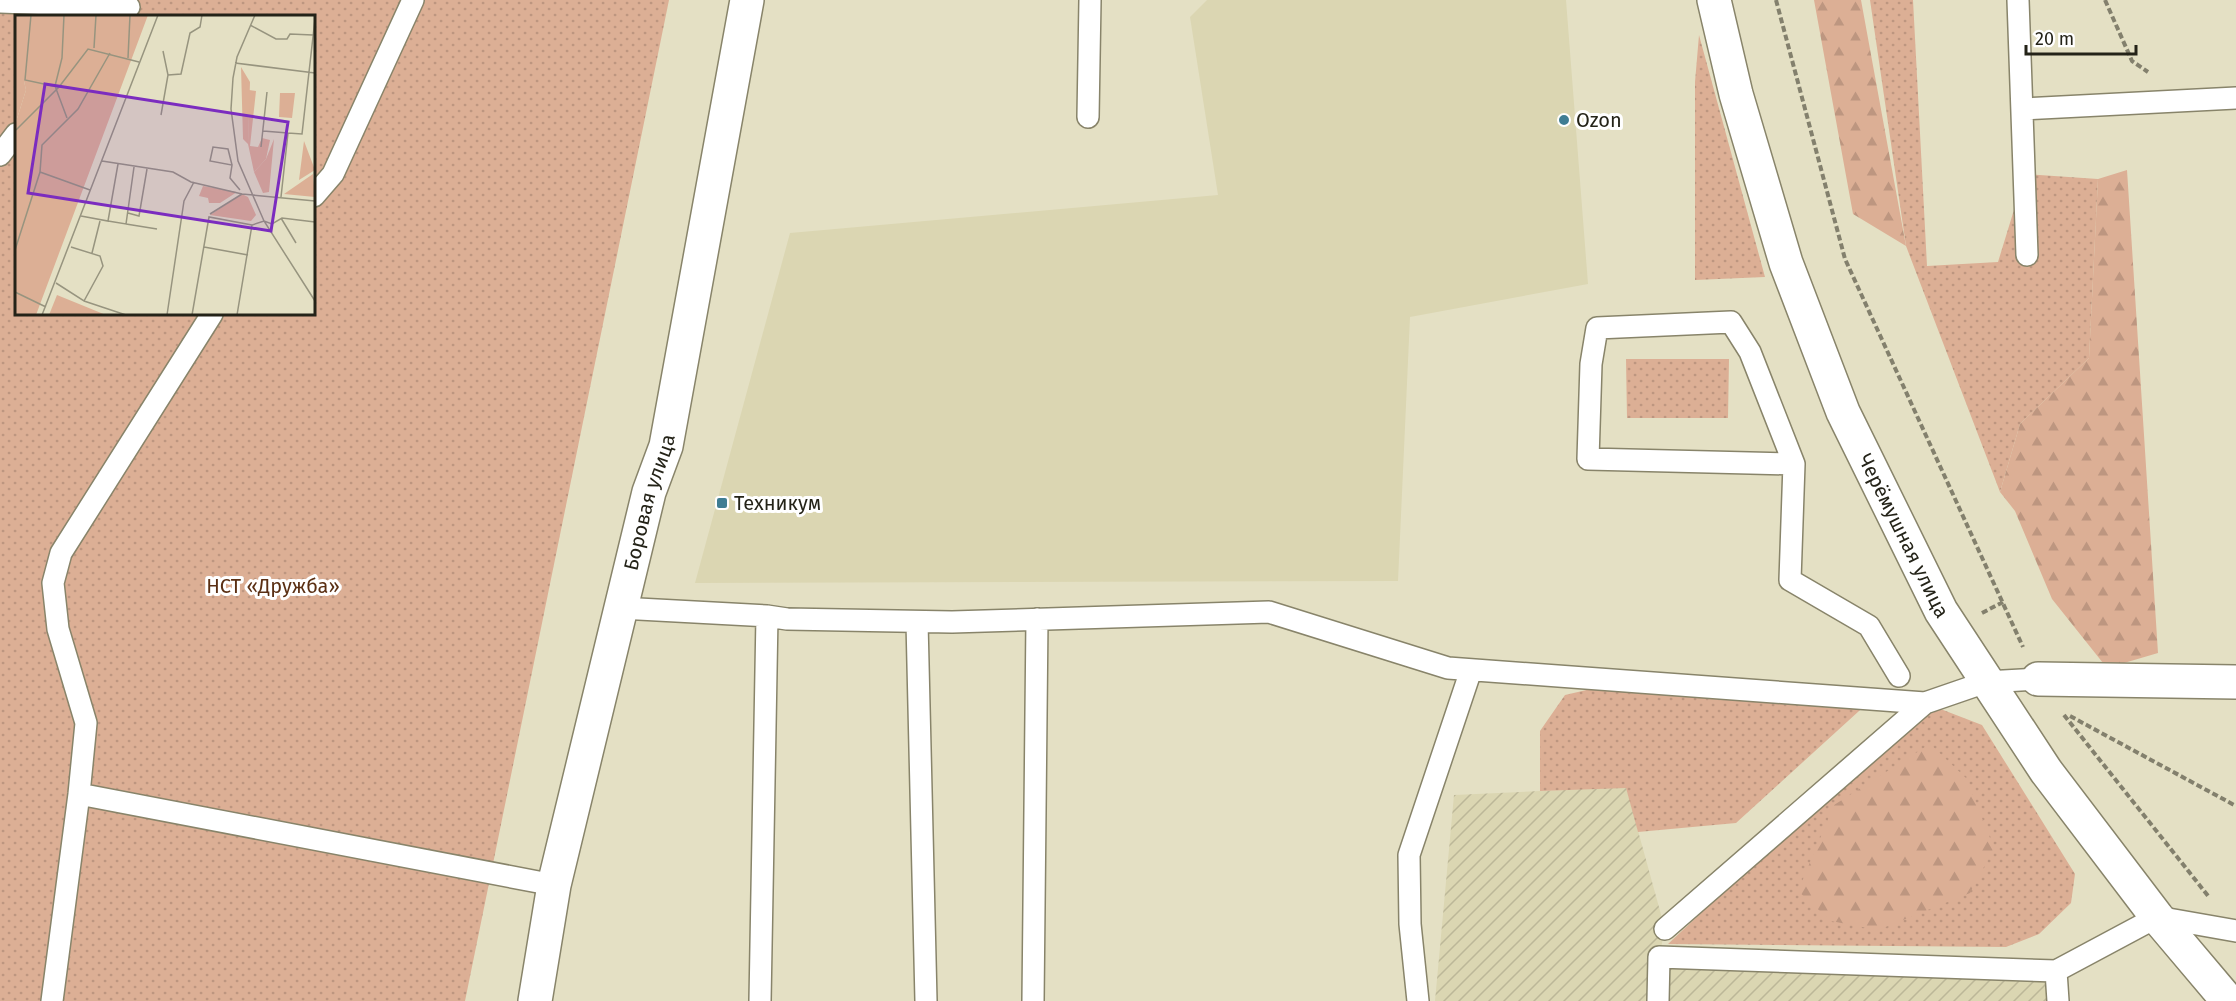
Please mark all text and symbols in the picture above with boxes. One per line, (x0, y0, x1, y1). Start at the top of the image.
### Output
inset map (15, 15, 315, 315)
scale bar (2026, 18, 2136, 56)
text: 20 m (2035, 28, 2074, 50)
place label: Ozon (1576, 108, 1622, 132)
marker: Ozon (1557, 113, 1571, 127)
street label: Боровая улица (618, 432, 680, 573)
street label: Черёмушная улица (1853, 450, 1954, 622)
place label: Техникум (734, 491, 821, 515)
marker: Техникум (715, 496, 729, 510)
park label: НСТ «Дружба» (206, 574, 340, 598)

